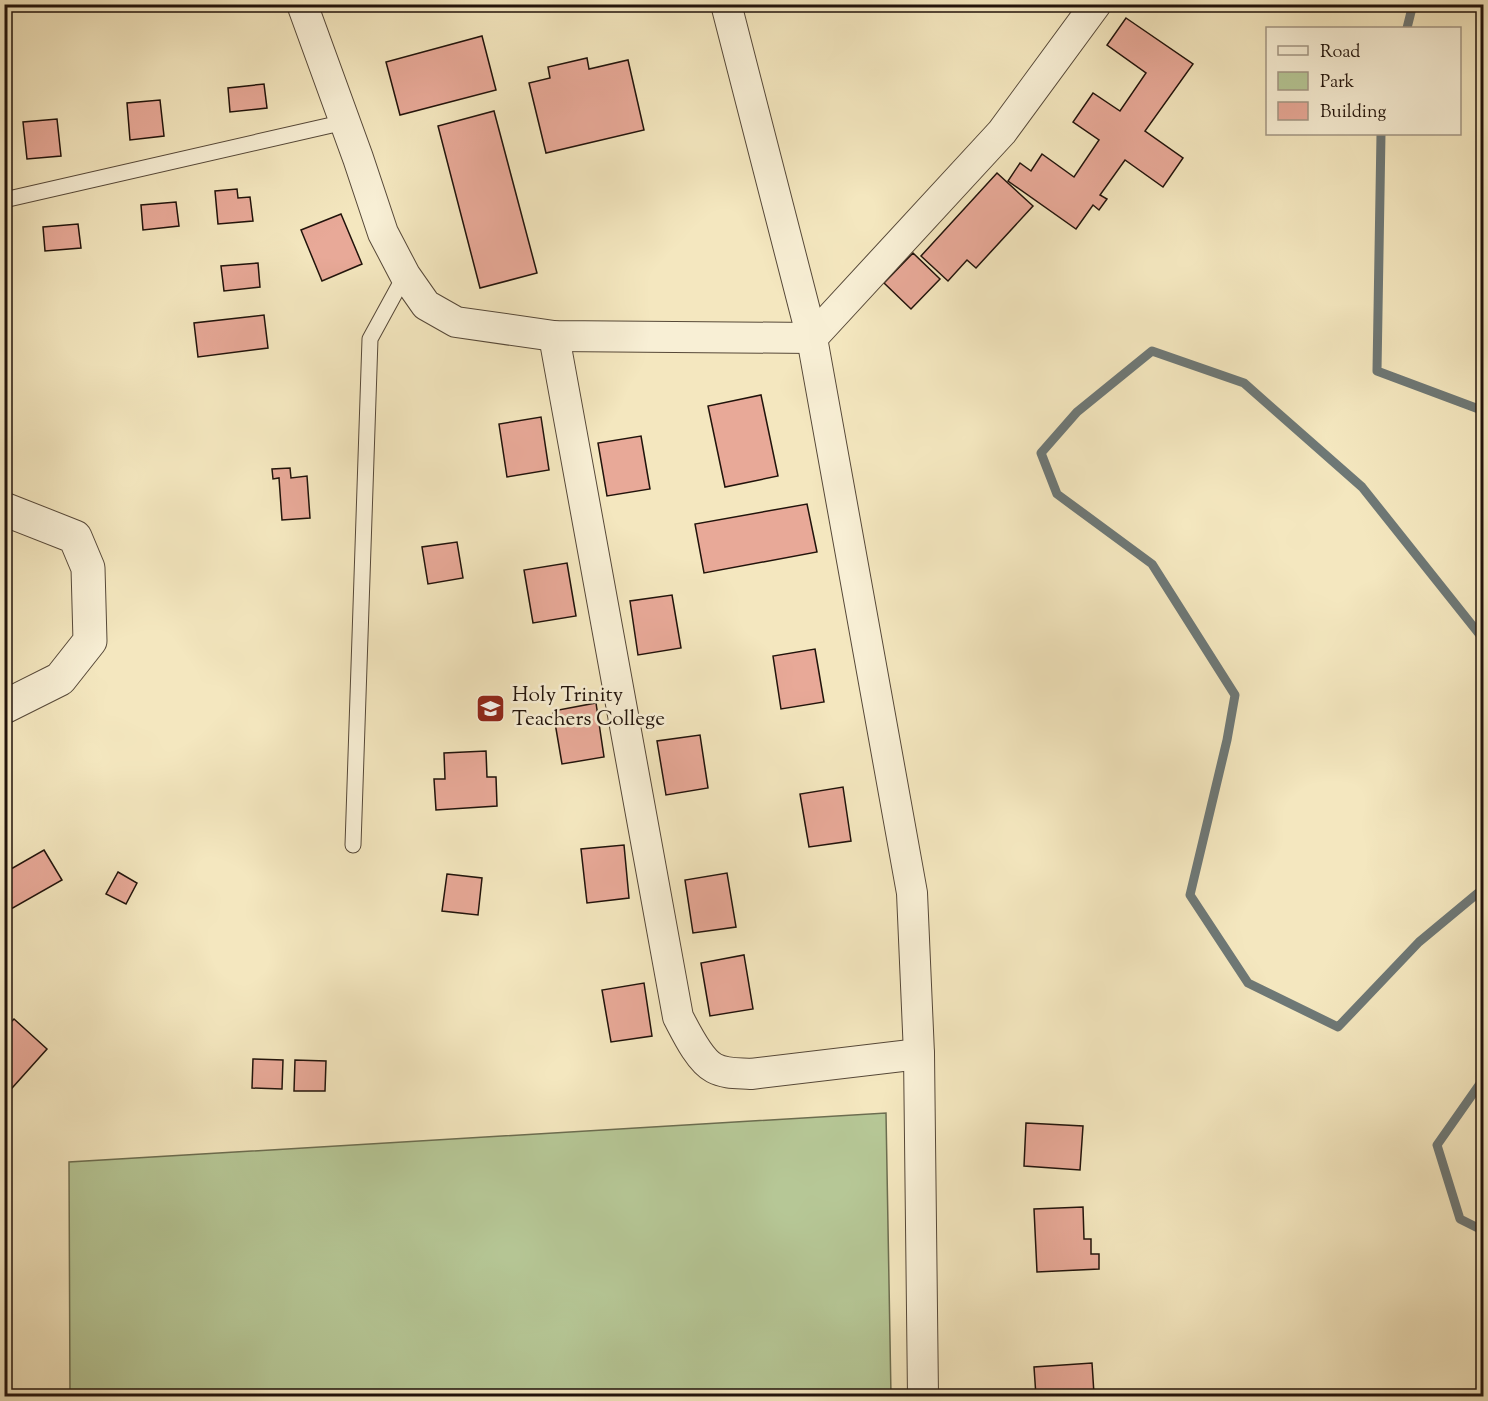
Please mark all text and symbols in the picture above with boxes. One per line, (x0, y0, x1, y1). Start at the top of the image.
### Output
legend (1266, 27, 1461, 135)
text: Road (1320, 40, 1360, 66)
text: Park (1320, 70, 1355, 96)
text: Building (1320, 100, 1386, 126)
place label: Holy Trinity Teachers College (512, 681, 665, 735)
school or university icon: Holy Trinity Teachers College (475, 692, 507, 724)

